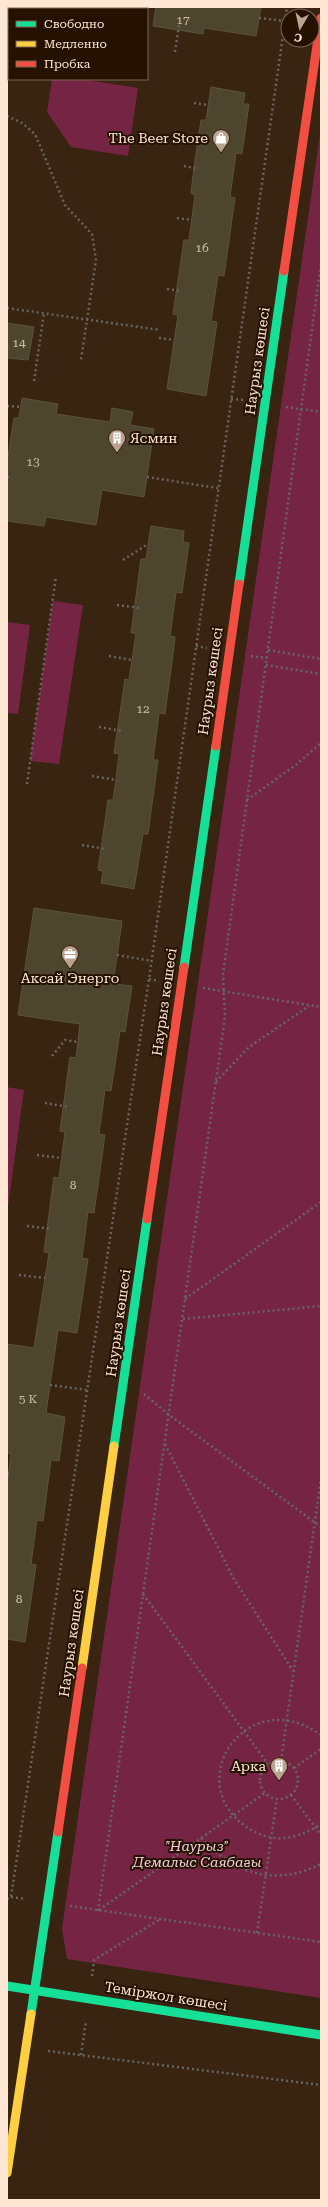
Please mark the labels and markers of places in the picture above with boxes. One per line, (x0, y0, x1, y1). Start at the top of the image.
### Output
shop icon: The Beer Store (211, 128, 231, 153)
place label: The Beer Store (109, 130, 208, 146)
building icon: Ясмин (107, 428, 127, 453)
place label: Ясмин (130, 430, 177, 446)
office icon: Аксай Энерго (60, 944, 80, 969)
place label: Аксай Энерго (21, 970, 119, 986)
building icon: Арка (269, 1756, 289, 1781)
place label: Арка (231, 1758, 266, 1774)

